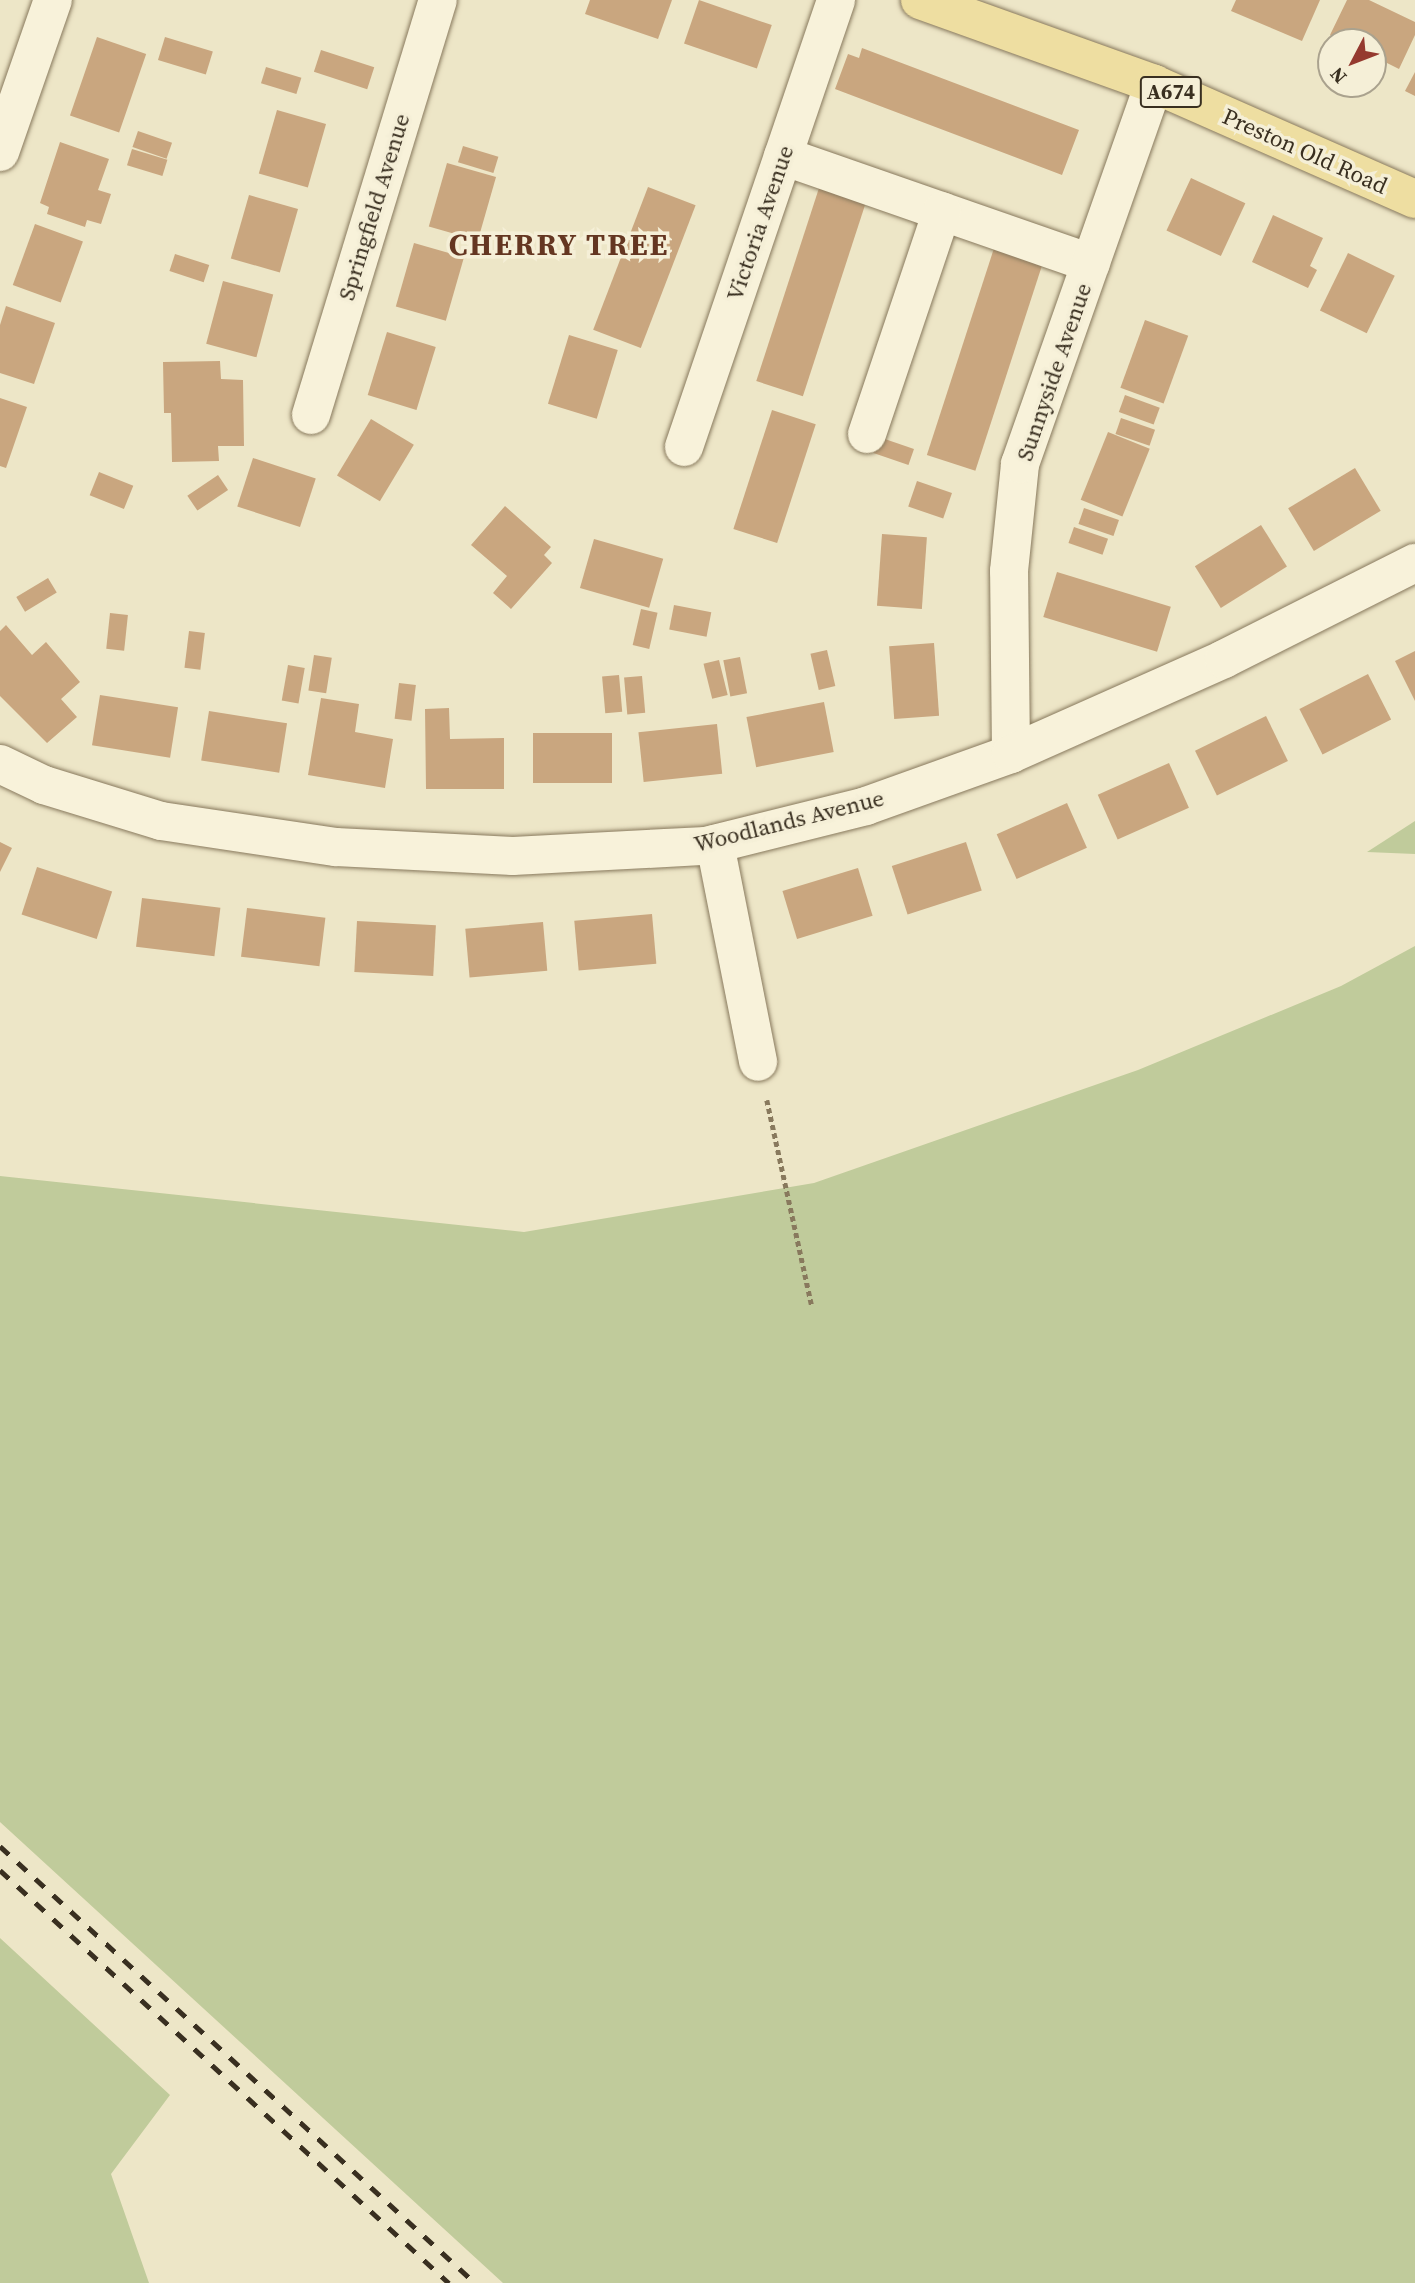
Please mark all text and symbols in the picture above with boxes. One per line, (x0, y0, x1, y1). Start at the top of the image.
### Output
north arrow (1317, 28, 1387, 98)
text: N (1324, 62, 1352, 90)
road number: A674 (1140, 74, 1202, 110)
street label: Preston Old Road (1218, 102, 1392, 200)
street label: Springfield Avenue (332, 110, 416, 304)
street label: Victoria Avenue (721, 142, 799, 304)
district label: CHERRY TREE (450, 227, 668, 263)
street label: Sunnyside Avenue (1011, 279, 1097, 465)
street label: Woodlands Avenue (691, 784, 887, 858)

